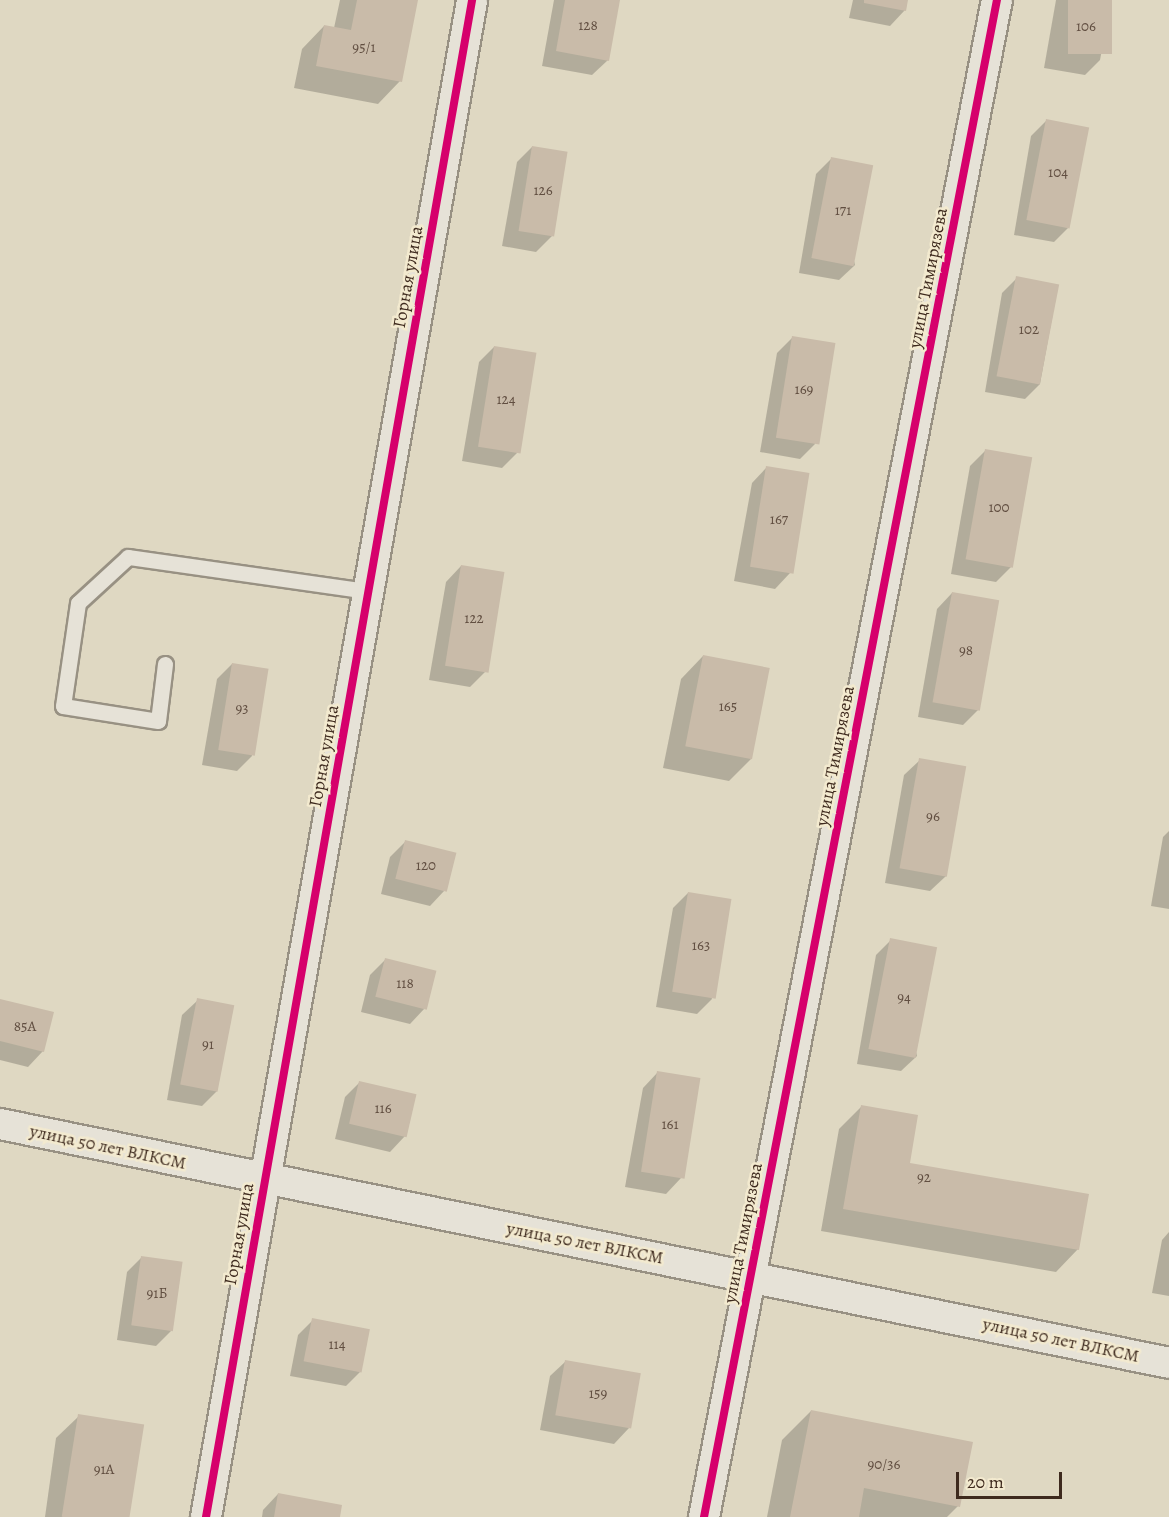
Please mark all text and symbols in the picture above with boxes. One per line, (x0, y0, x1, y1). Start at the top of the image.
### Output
house number: 128 (578, 17, 598, 35)
house number: 106 (1076, 18, 1096, 36)
house number: 95/1 (352, 39, 376, 57)
house number: 104 (1048, 164, 1068, 182)
house number: 126 (533, 182, 553, 200)
house number: 171 (835, 202, 851, 220)
street label: улица Тимирязева (904, 206, 952, 350)
street label: Горная улица (388, 224, 428, 330)
house number: 102 (1019, 321, 1039, 339)
house number: 169 (795, 381, 813, 399)
house number: 124 (496, 391, 516, 409)
house number: 100 (988, 499, 1010, 517)
house number: 167 (770, 511, 788, 529)
house number: 122 (464, 610, 484, 628)
house number: 98 (959, 642, 973, 660)
street label: улица Тимирязева (811, 684, 859, 828)
house number: 165 (719, 698, 737, 716)
house number: 93 (235, 700, 249, 718)
street label: Горная улица (304, 703, 344, 809)
house number: 96 (926, 808, 940, 826)
house number: 120 (416, 857, 436, 875)
house number: 163 (692, 937, 710, 955)
house number: 118 (396, 975, 414, 993)
house number: 94 (897, 989, 911, 1007)
house number: 85А (14, 1018, 36, 1036)
house number: 91 (202, 1036, 214, 1054)
house number: 116 (374, 1100, 392, 1118)
house number: 161 (661, 1116, 679, 1134)
street label: улица 50 лет ВЛКСМ (28, 1120, 188, 1174)
street label: улица Тимирязева (719, 1161, 767, 1305)
house number: 92 (917, 1169, 931, 1187)
street label: Горная улица (219, 1181, 259, 1287)
street label: улица 50 лет ВЛКСМ (505, 1217, 665, 1269)
house number: 91Б (147, 1285, 167, 1303)
street label: улица 50 лет ВЛКСМ (981, 1313, 1141, 1367)
house number: 114 (328, 1336, 346, 1354)
house number: 159 (589, 1385, 607, 1403)
house number: 90/36 (868, 1456, 900, 1474)
scale bar (959, 1460, 1066, 1498)
house number: 91А (94, 1461, 114, 1479)
text: 20 m (967, 1470, 1004, 1494)

